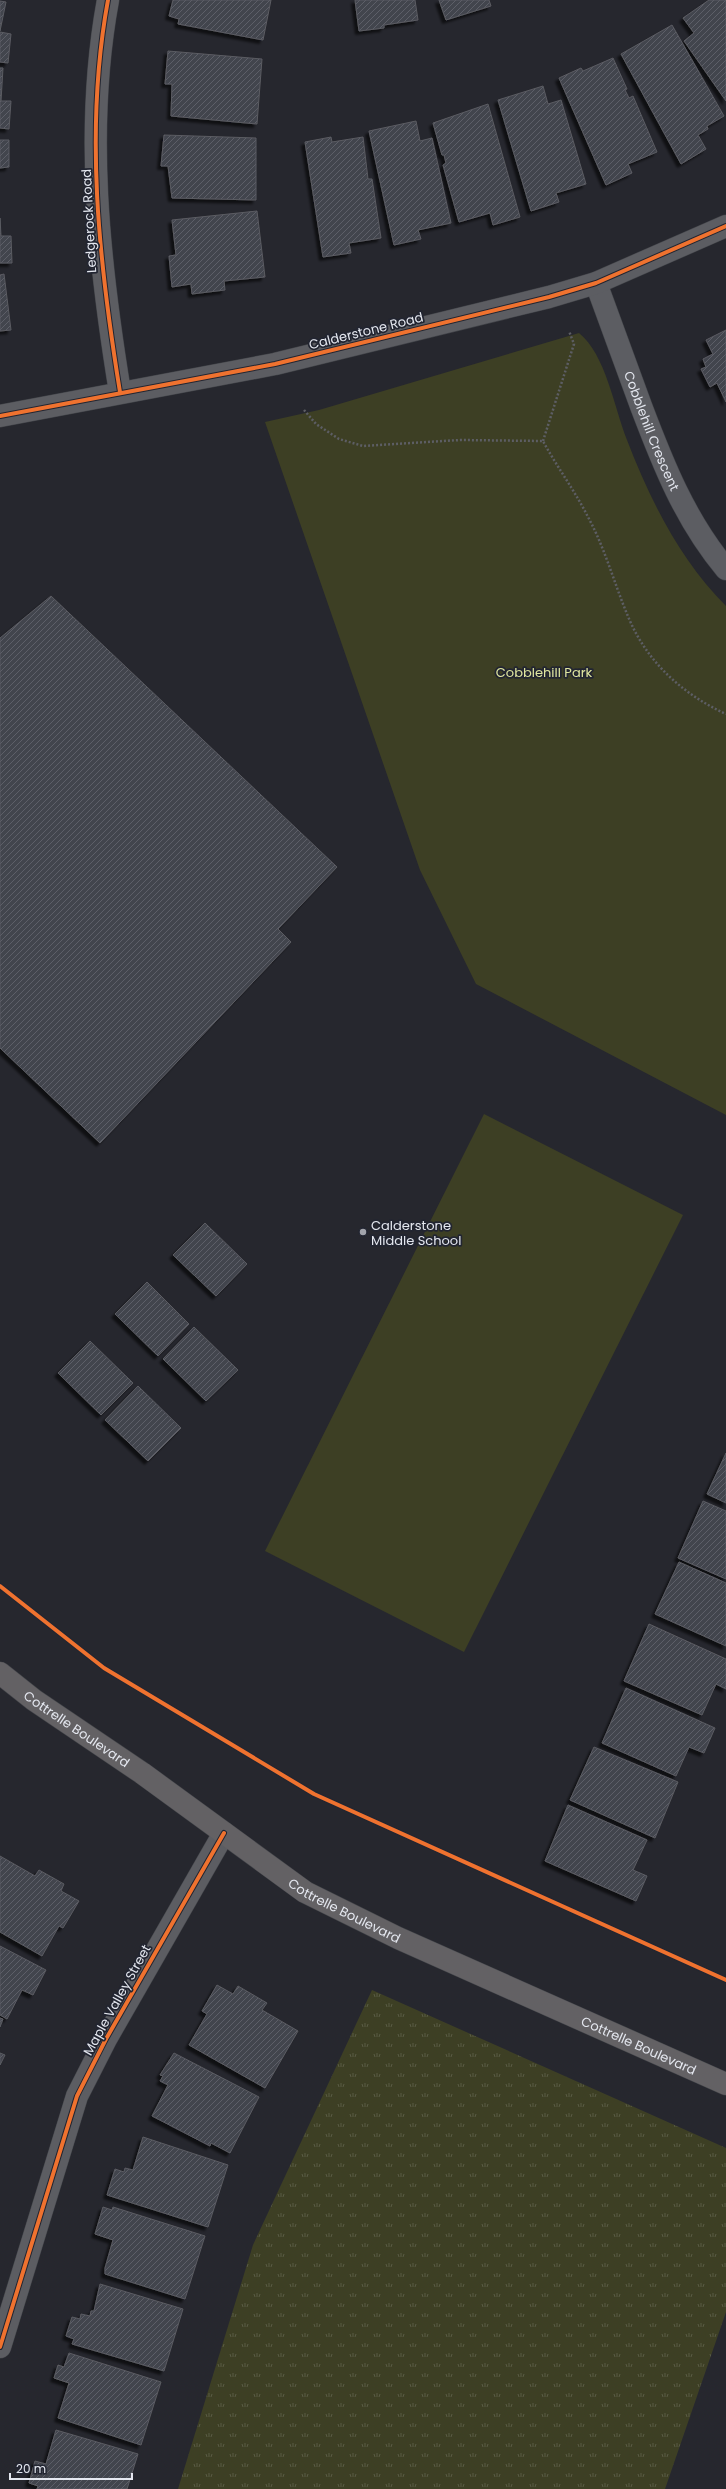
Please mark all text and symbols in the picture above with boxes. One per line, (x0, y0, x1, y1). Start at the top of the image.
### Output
street label: Ledgerock Road (77, 168, 101, 274)
street label: Calderstone Road (307, 308, 425, 354)
street label: Cobblehill Crescent (619, 368, 685, 494)
park label: Cobblehill Park (496, 663, 593, 682)
place label: Calderstone Middle School (371, 1216, 461, 1250)
marker: Calderstone Middle School (358, 1227, 368, 1237)
street label: Cottrelle Boulevard (20, 1686, 134, 1772)
street label: Cottrelle Boulevard (284, 1873, 404, 1947)
street label: Maple Valley Street (79, 1941, 156, 2059)
street label: Cottrelle Boulevard (578, 2011, 700, 2079)
scale bar (10, 2455, 132, 2481)
text: 20 m (16, 2460, 46, 2477)

